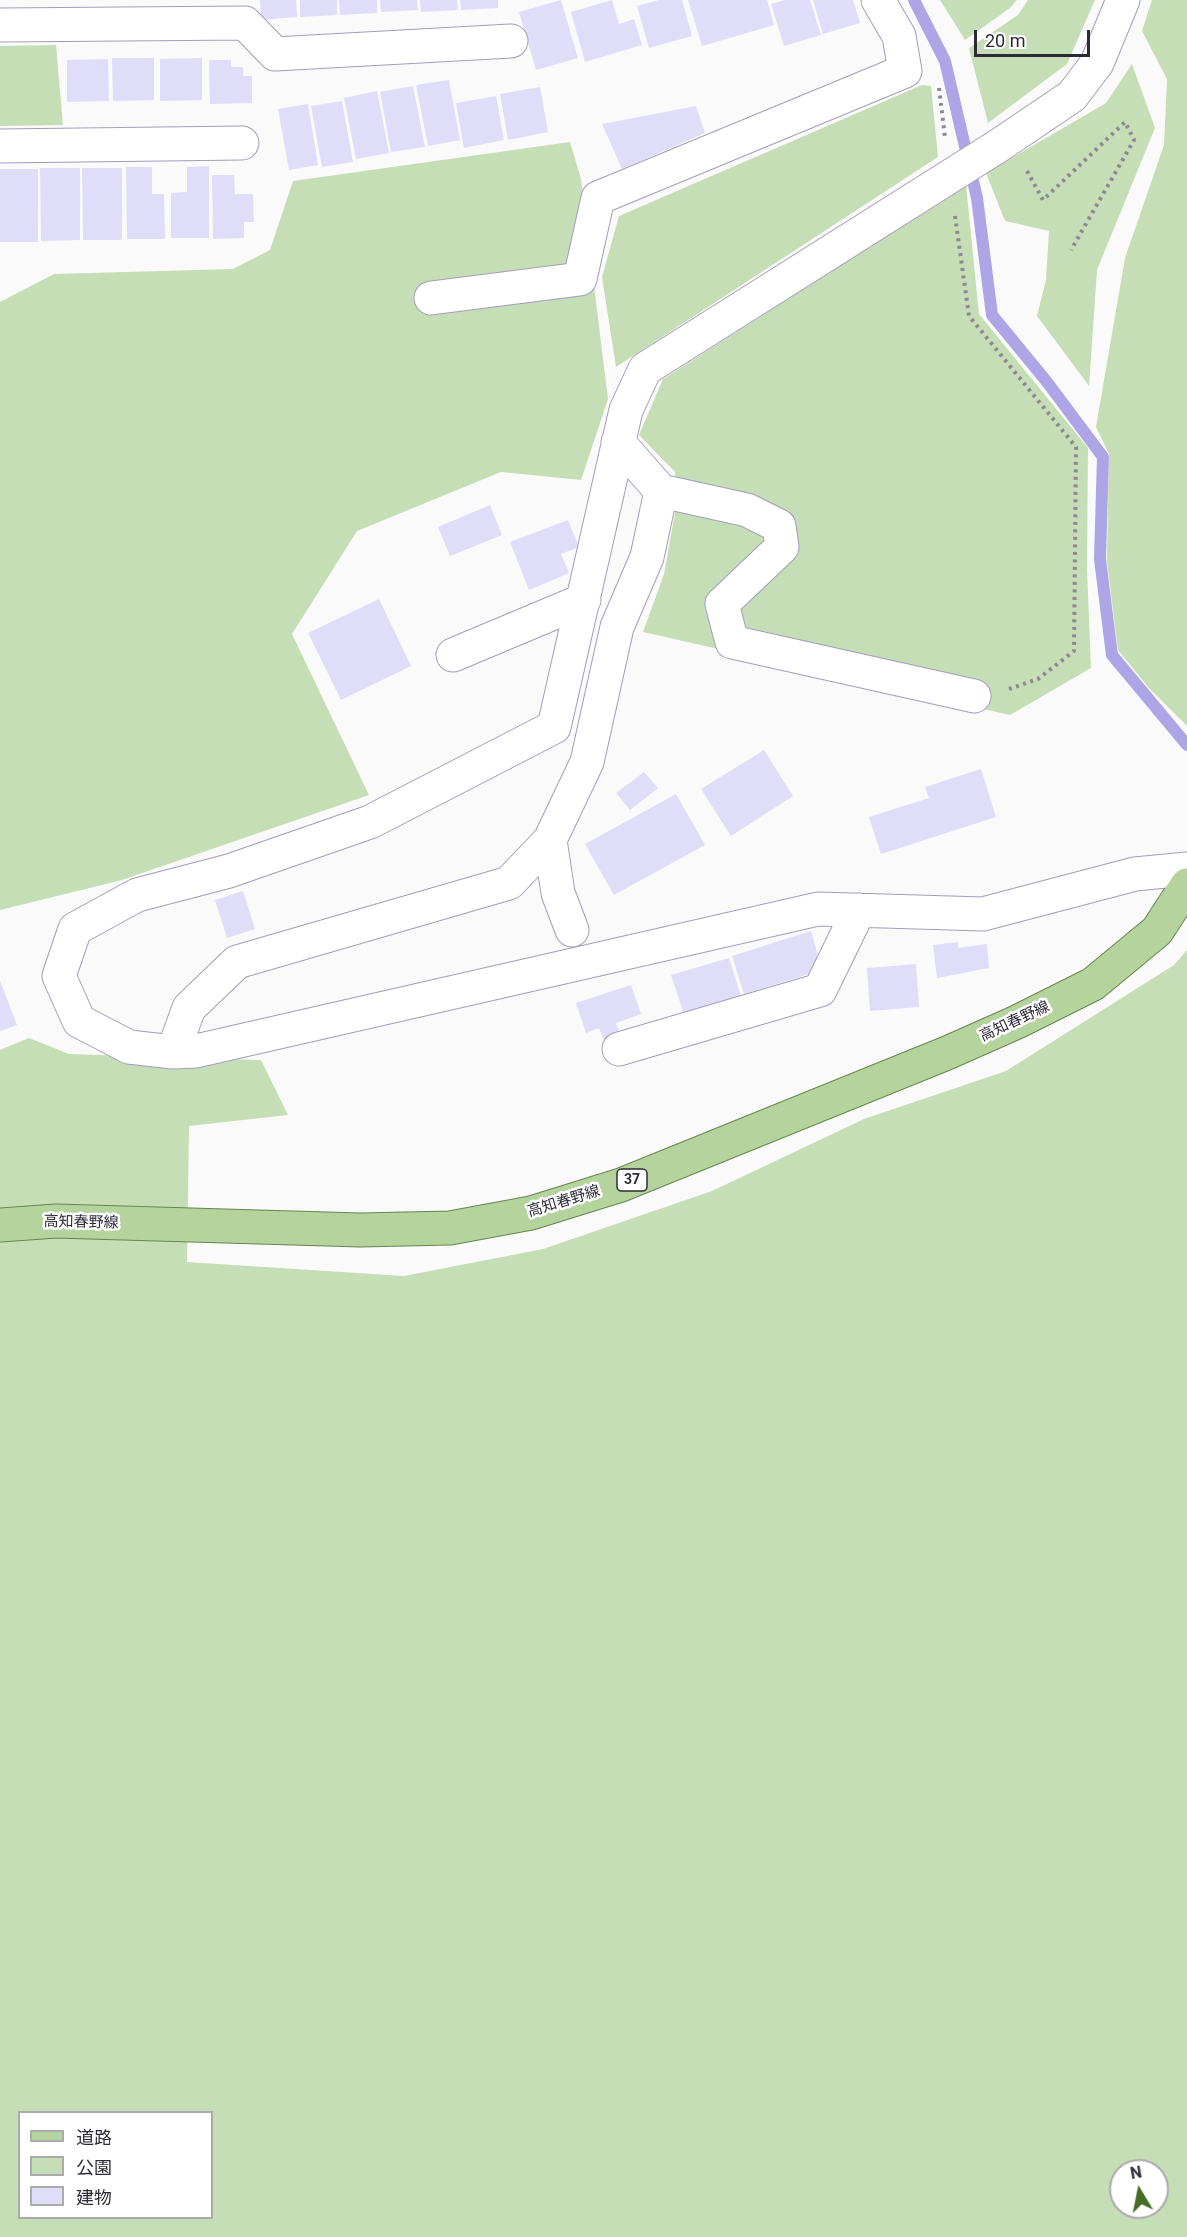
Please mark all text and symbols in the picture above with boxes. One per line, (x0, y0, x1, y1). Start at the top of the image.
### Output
scale bar (977, 18, 1092, 56)
text: 20 m (985, 30, 1025, 51)
street label: 高知春野線 (977, 998, 1053, 1046)
road number: 37 (617, 1169, 647, 1191)
street label: 高知春野線 (526, 1182, 602, 1222)
street label: 高知春野線 (43, 1213, 119, 1233)
legend (18, 2111, 213, 2219)
text: 道路 (76, 2127, 112, 2148)
text: 公園 (76, 2157, 112, 2178)
north arrow (1109, 2159, 1169, 2219)
text: N (1129, 2162, 1143, 2183)
text: 建物 (76, 2187, 112, 2208)

